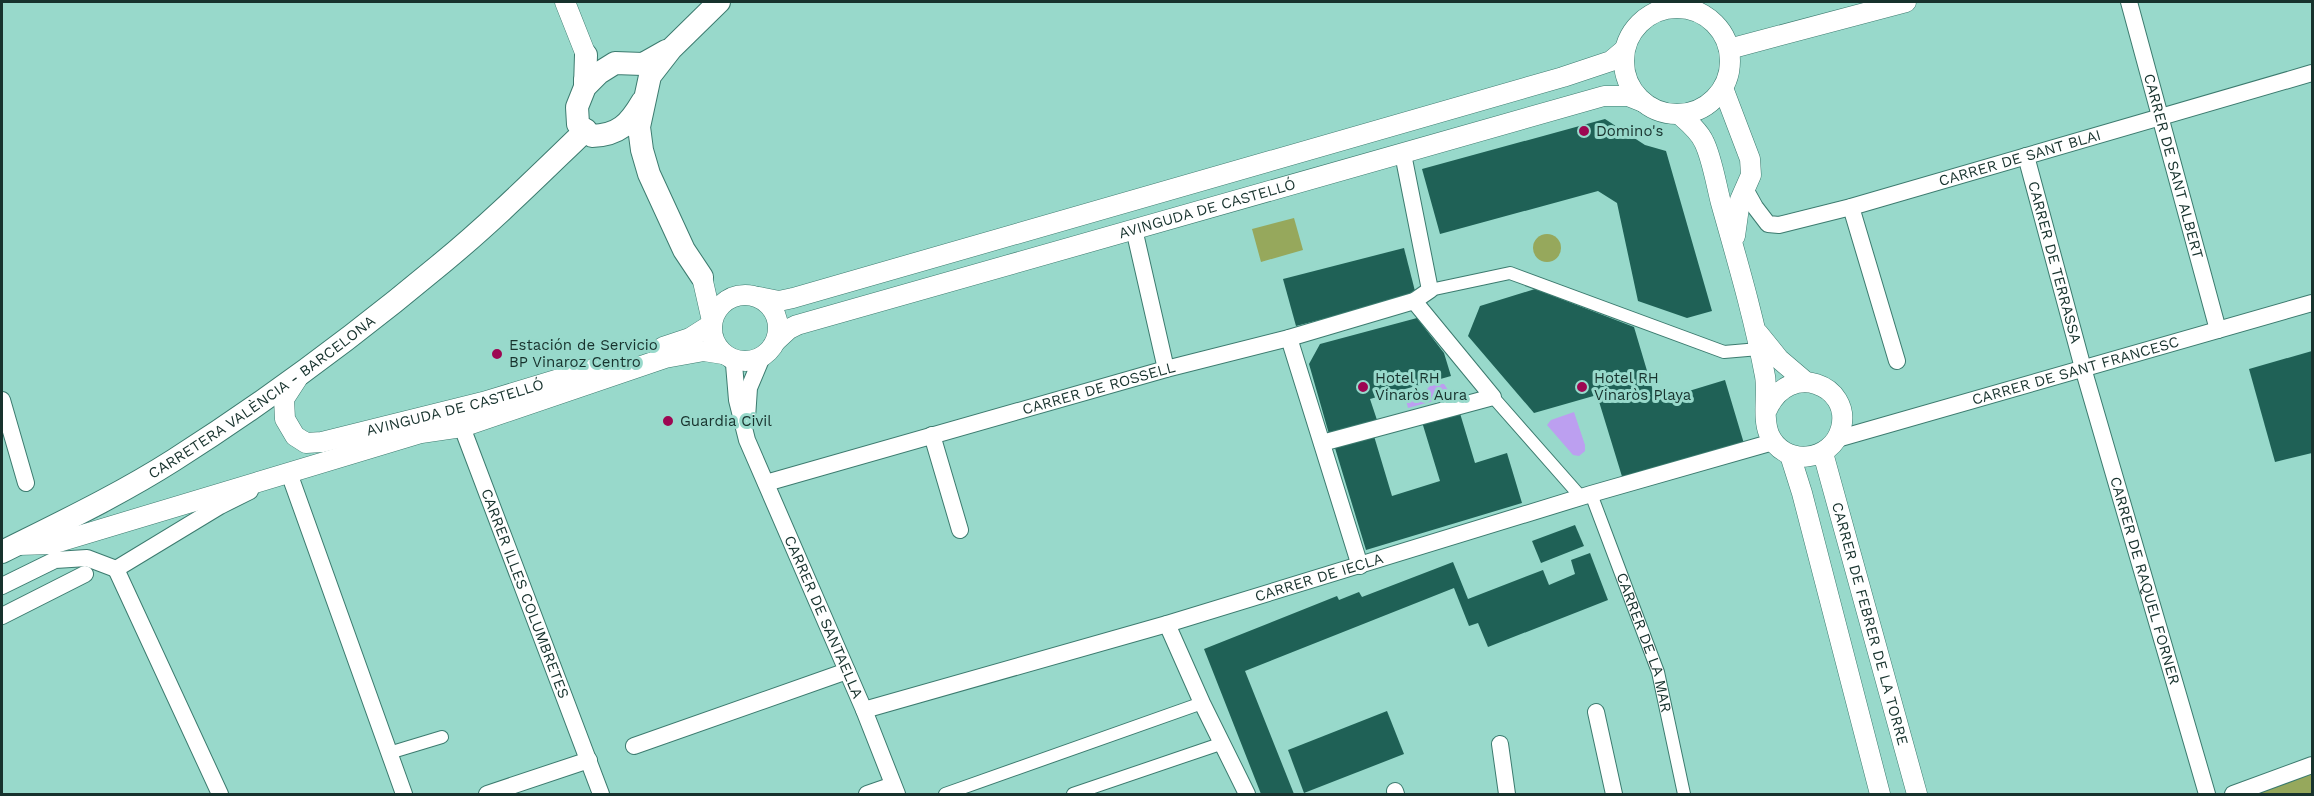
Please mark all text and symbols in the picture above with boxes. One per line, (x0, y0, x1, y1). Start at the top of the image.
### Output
street label: CARRER DE SANT ALBERT (2140, 72, 2207, 261)
place label: Domino's (1596, 122, 1663, 140)
marker: Domino's (1577, 124, 1591, 138)
street label: CARRER DE SANT BLAI (1937, 126, 2103, 190)
street label: AVINGUDA DE CASTELLÓ (1117, 174, 1298, 242)
street label: CARRER DE TERRASSA (2024, 179, 2085, 345)
street label: CARRETERA VALÈNCIA - BARCELONA (145, 312, 379, 483)
street label: CARRER DE SANT FRANCESC (1970, 333, 2181, 409)
place label: Estación de Servicio BP Vinaroz Centro (509, 336, 658, 371)
marker: Estación de Servicio BP Vinaroz Centro (490, 347, 504, 361)
street label: CARRER DE ROSSELL (1020, 358, 1177, 419)
place label: Hotel RH Vinaròs Aura (1375, 369, 1468, 404)
place label: Hotel RH Vinaròs Playa (1594, 369, 1692, 404)
street label: AVINGUDA DE CASTELLÓ (364, 374, 546, 440)
marker: Hotel RH Vinaròs Aura (1356, 380, 1370, 394)
marker: Hotel RH Vinaròs Playa (1575, 380, 1589, 394)
place label: Guardia Civil (680, 412, 772, 430)
marker: Guardia Civil (661, 414, 675, 428)
street label: CARRER DE RAQUEL FORNER (2106, 474, 2184, 687)
street label: CARRER ILLES COLUMBRETES (477, 486, 573, 701)
street label: CARRER DE FEBRER DE LA TORRE (1828, 500, 1912, 747)
street label: CARRER DE SANTAELLA (780, 533, 867, 701)
street label: CARRER DE IECLA (1253, 549, 1386, 606)
street label: CARRER DE LA MAR (1612, 570, 1675, 714)

